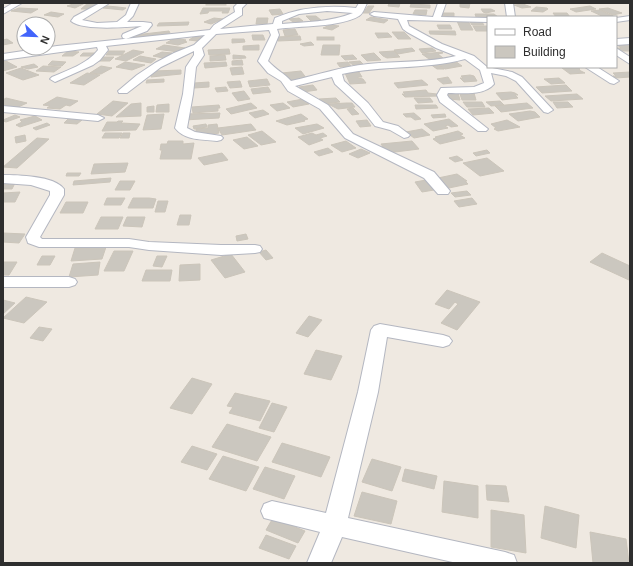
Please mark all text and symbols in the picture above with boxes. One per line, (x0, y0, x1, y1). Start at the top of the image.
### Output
north arrow (16, 16, 56, 56)
legend (487, 16, 617, 68)
text: Road (523, 25, 552, 39)
text: N (38, 34, 52, 46)
text: Building (523, 45, 566, 59)

